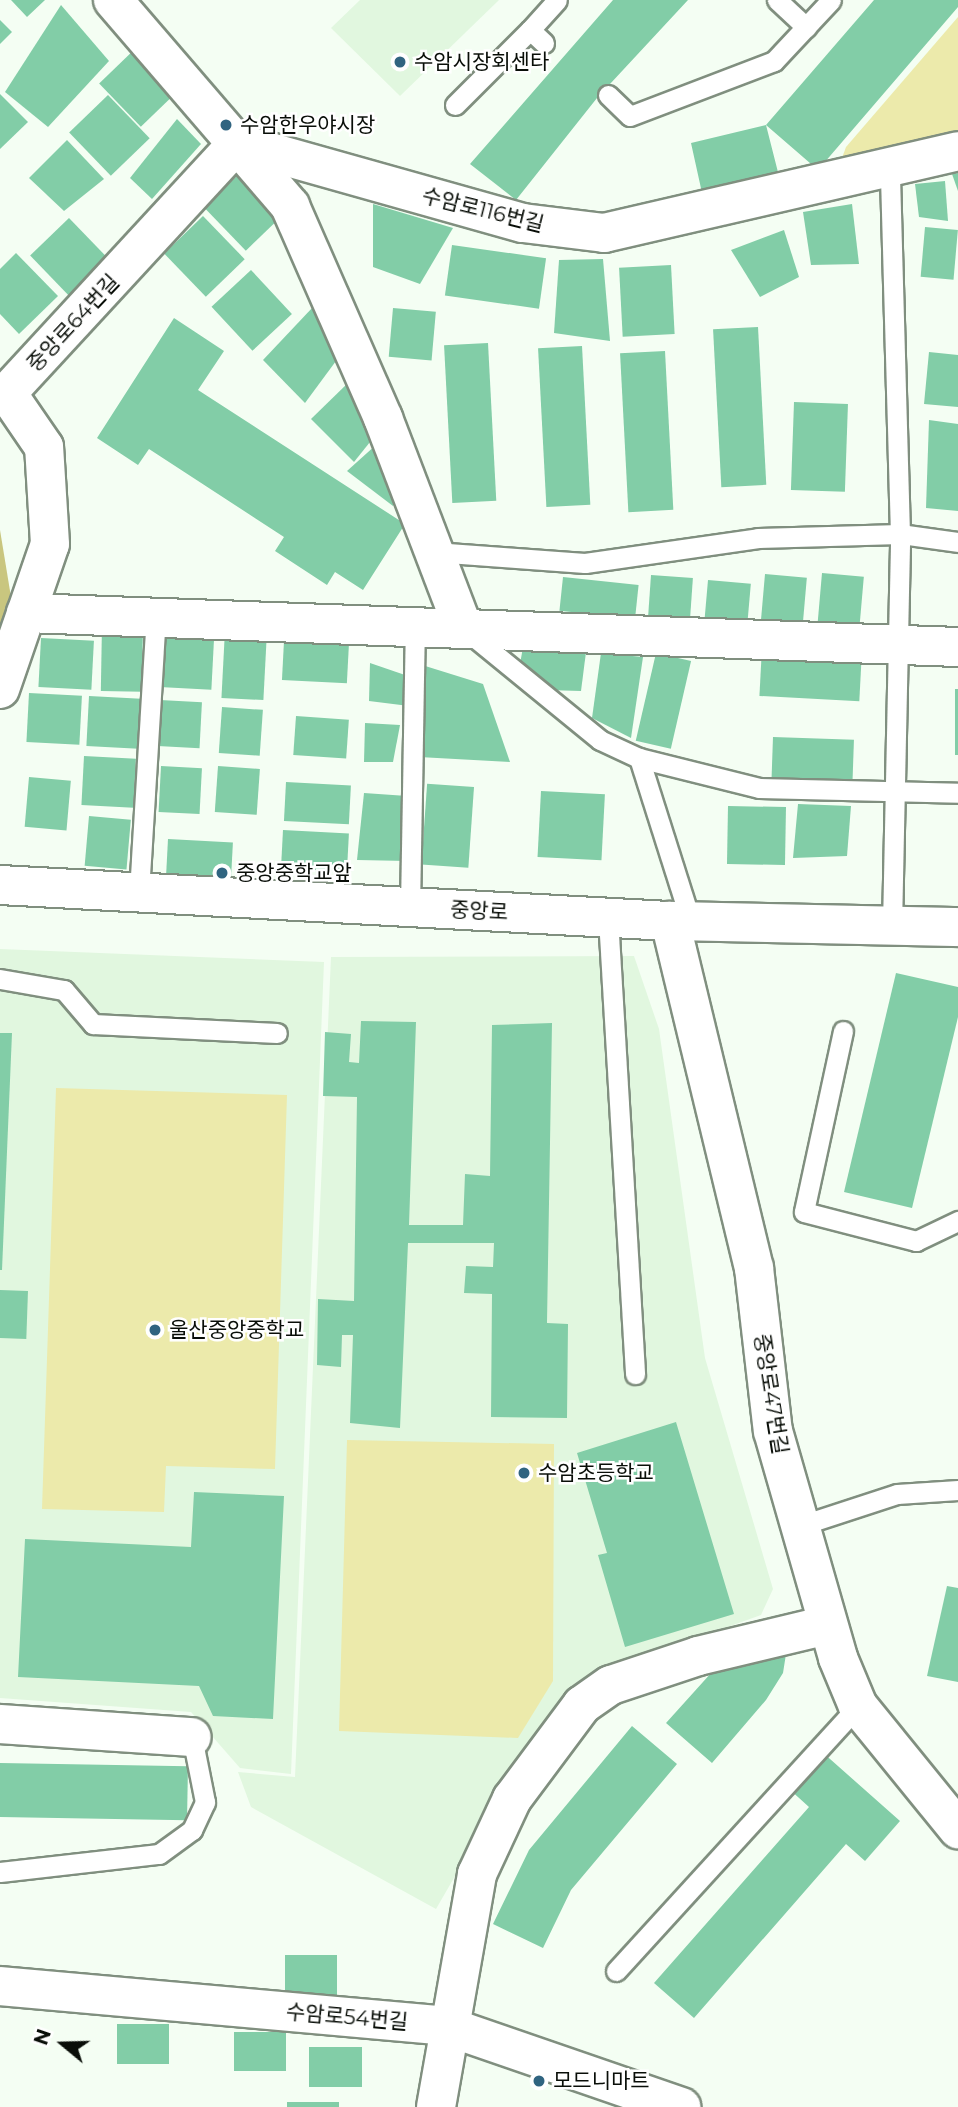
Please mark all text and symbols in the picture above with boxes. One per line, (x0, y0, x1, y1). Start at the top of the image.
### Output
place label: 수암시장회센타 (414, 49, 549, 75)
marker: 수암시장회센타 (392, 54, 408, 70)
place label: 수암한우야시장 (240, 112, 375, 138)
marker: 수암한우야시장 (218, 117, 234, 133)
street label: 수암로116번길 (420, 183, 546, 237)
street label: 중앙로64번길 (22, 269, 124, 377)
place label: 중앙중학교앞 (236, 860, 352, 886)
marker: 중앙중학교앞 (214, 865, 230, 881)
street label: 중앙로 (449, 897, 509, 925)
place label: 울산중앙중학교 (169, 1317, 304, 1343)
marker: 울산중앙중학교 (147, 1322, 163, 1338)
street label: 중앙로47번길 (749, 1332, 793, 1456)
place label: 수암초등학교 (538, 1460, 654, 1486)
marker: 수암초등학교 (516, 1465, 532, 1481)
street label: 수암로54번길 (285, 1999, 409, 2035)
north arrow (28, 2009, 98, 2079)
text: N (29, 2026, 56, 2048)
place label: 모드니마트 (553, 2068, 650, 2094)
marker: 모드니마트 (531, 2073, 547, 2089)

